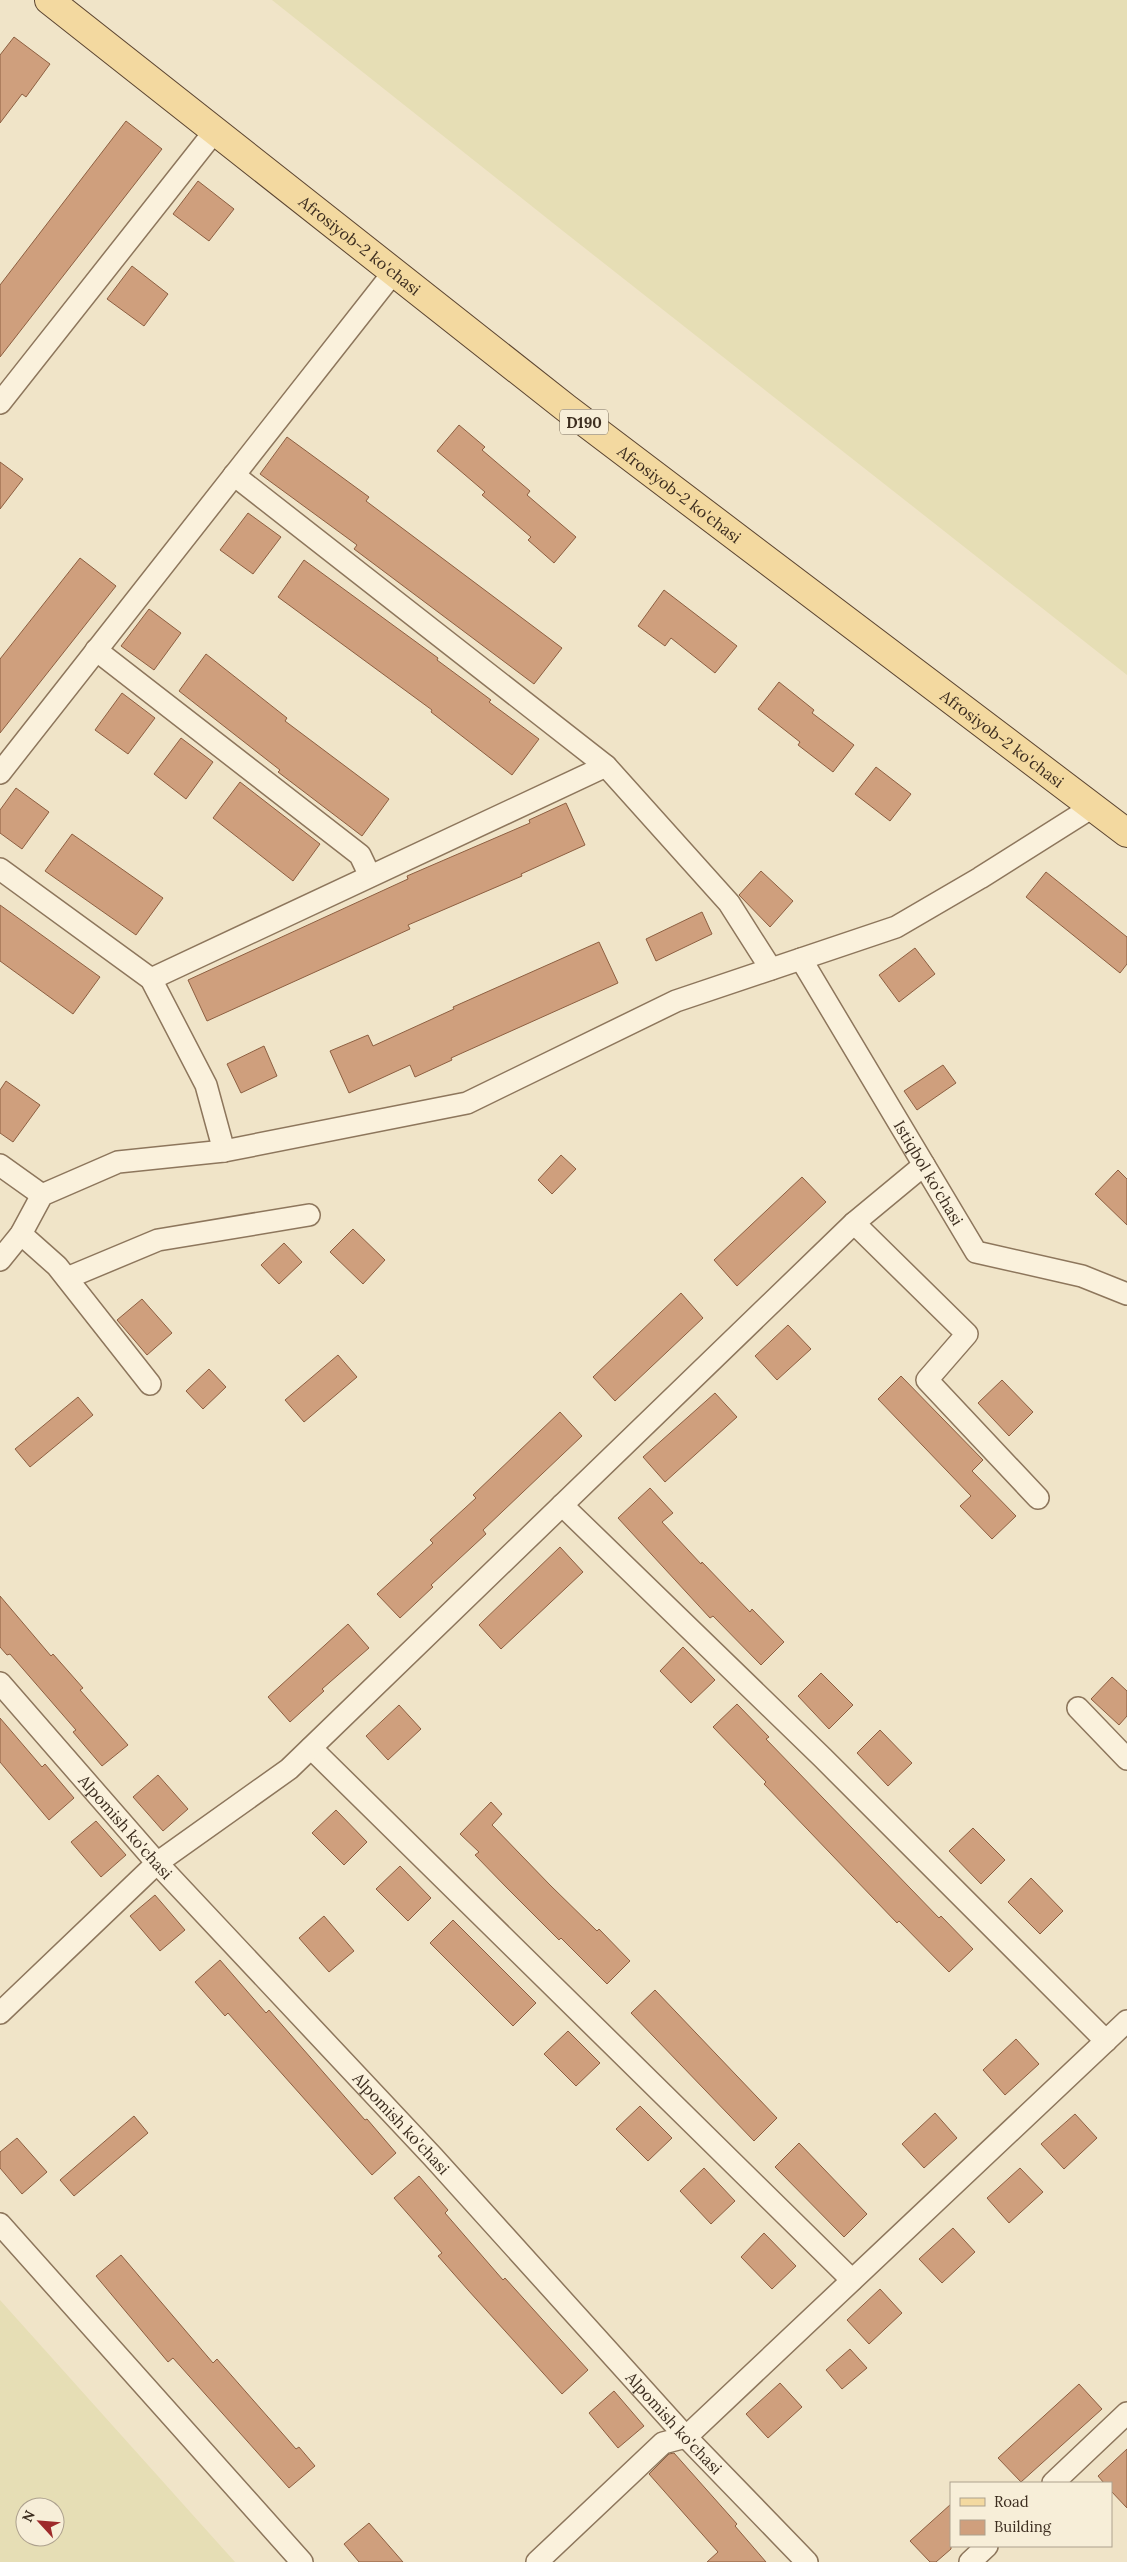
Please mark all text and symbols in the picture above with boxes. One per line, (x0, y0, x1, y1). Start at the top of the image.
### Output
street label: Afrosiyob-2 ko'chasi (294, 191, 425, 300)
road number: D190 (560, 410, 608, 434)
street label: Afrosiyob-2 ko'chasi (613, 440, 745, 547)
street label: Afrosiyob-2 ko'chasi (936, 685, 1068, 792)
street label: Istiqbol ko'chasi (890, 1117, 968, 1229)
street label: Alpomish ko'chasi (74, 1770, 177, 1883)
street label: Alpomish ko'chasi (348, 2068, 454, 2179)
street label: Alpomish ko'chasi (621, 2367, 726, 2478)
legend (950, 2482, 1112, 2547)
text: Road (994, 2492, 1029, 2511)
north arrow (15, 2497, 65, 2547)
text: N (18, 2507, 39, 2525)
text: Building (994, 2517, 1052, 2536)

